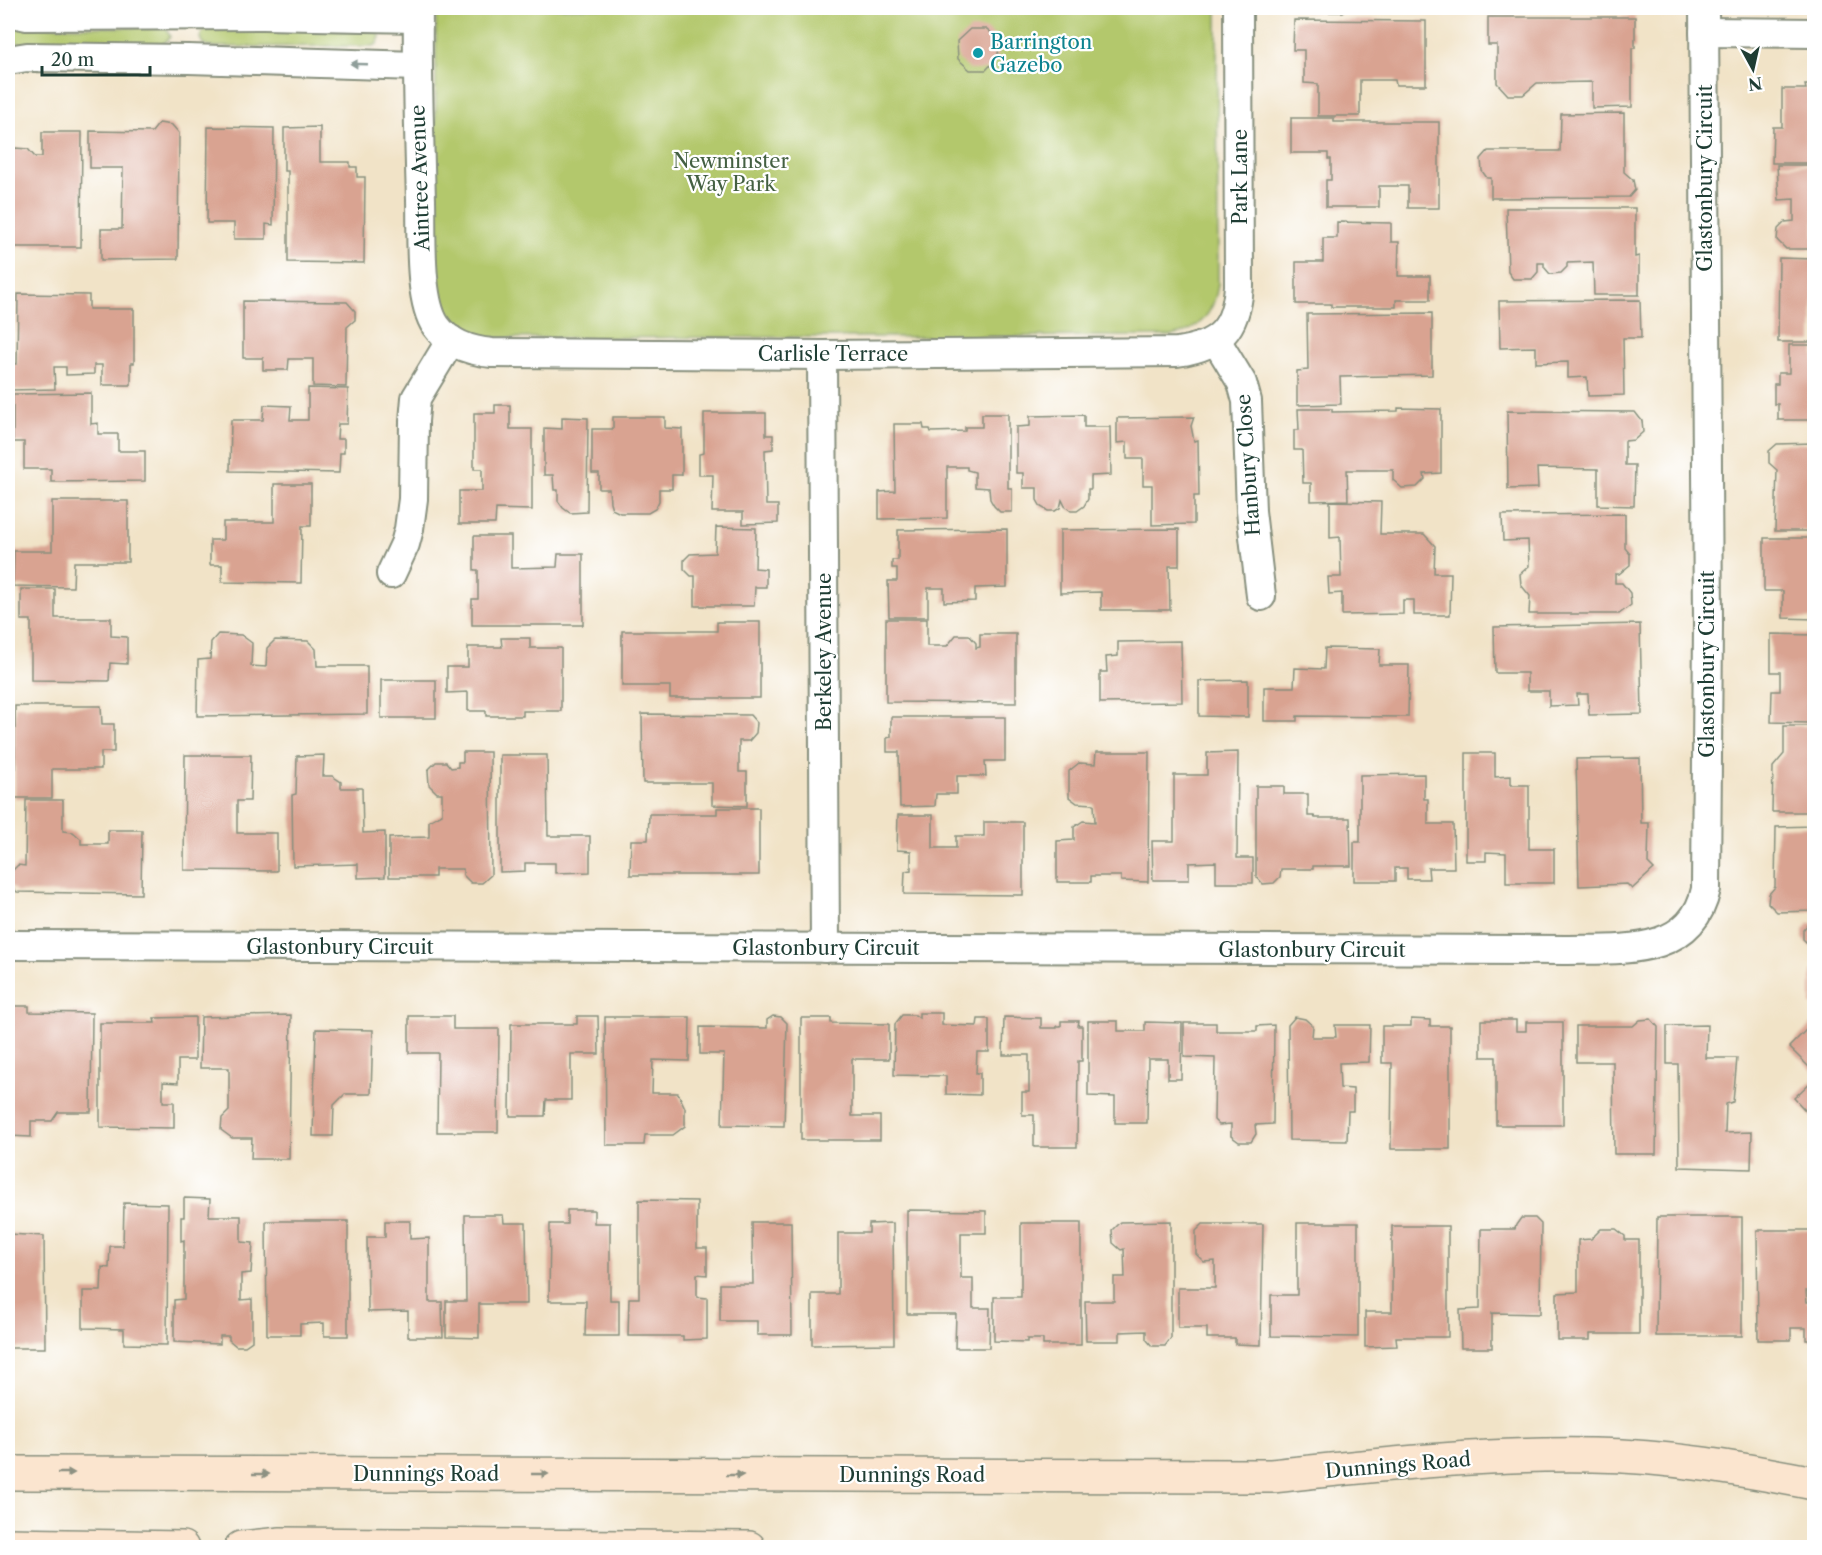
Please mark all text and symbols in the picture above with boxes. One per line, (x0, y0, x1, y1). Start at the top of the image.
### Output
place label: Barrington Gazebo (990, 30, 1093, 77)
scale bar (42, 39, 150, 77)
north arrow (1723, 39, 1783, 99)
marker: Barrington Gazebo (971, 46, 985, 60)
text: 20 m (51, 49, 95, 71)
one-way arrow (349, 59, 368, 69)
text: N (1747, 73, 1763, 95)
street label: Glastonbury Circuit (1693, 84, 1717, 272)
street label: Aintree Avenue (405, 104, 435, 253)
street label: Park Lane (1228, 129, 1252, 225)
park label: Newminster Way Park (673, 149, 790, 196)
street label: Carlisle Terrace (758, 342, 908, 366)
street label: Hanbury Close (1231, 393, 1265, 537)
street label: Glastonbury Circuit (1695, 570, 1719, 758)
street label: Berkeley Avenue (812, 573, 836, 731)
street label: Glastonbury Circuit (246, 935, 434, 959)
street label: Glastonbury Circuit (732, 936, 920, 960)
street label: Glastonbury Circuit (1218, 938, 1406, 962)
street label: Dunnings Road (1324, 1447, 1472, 1483)
street label: Dunnings Road (353, 1462, 499, 1486)
street label: Dunnings Road (839, 1463, 985, 1487)
one-way arrow (56, 1468, 75, 1478)
one-way arrow (251, 1469, 270, 1479)
one-way arrow (530, 1469, 549, 1479)
one-way arrow (725, 1470, 744, 1480)

